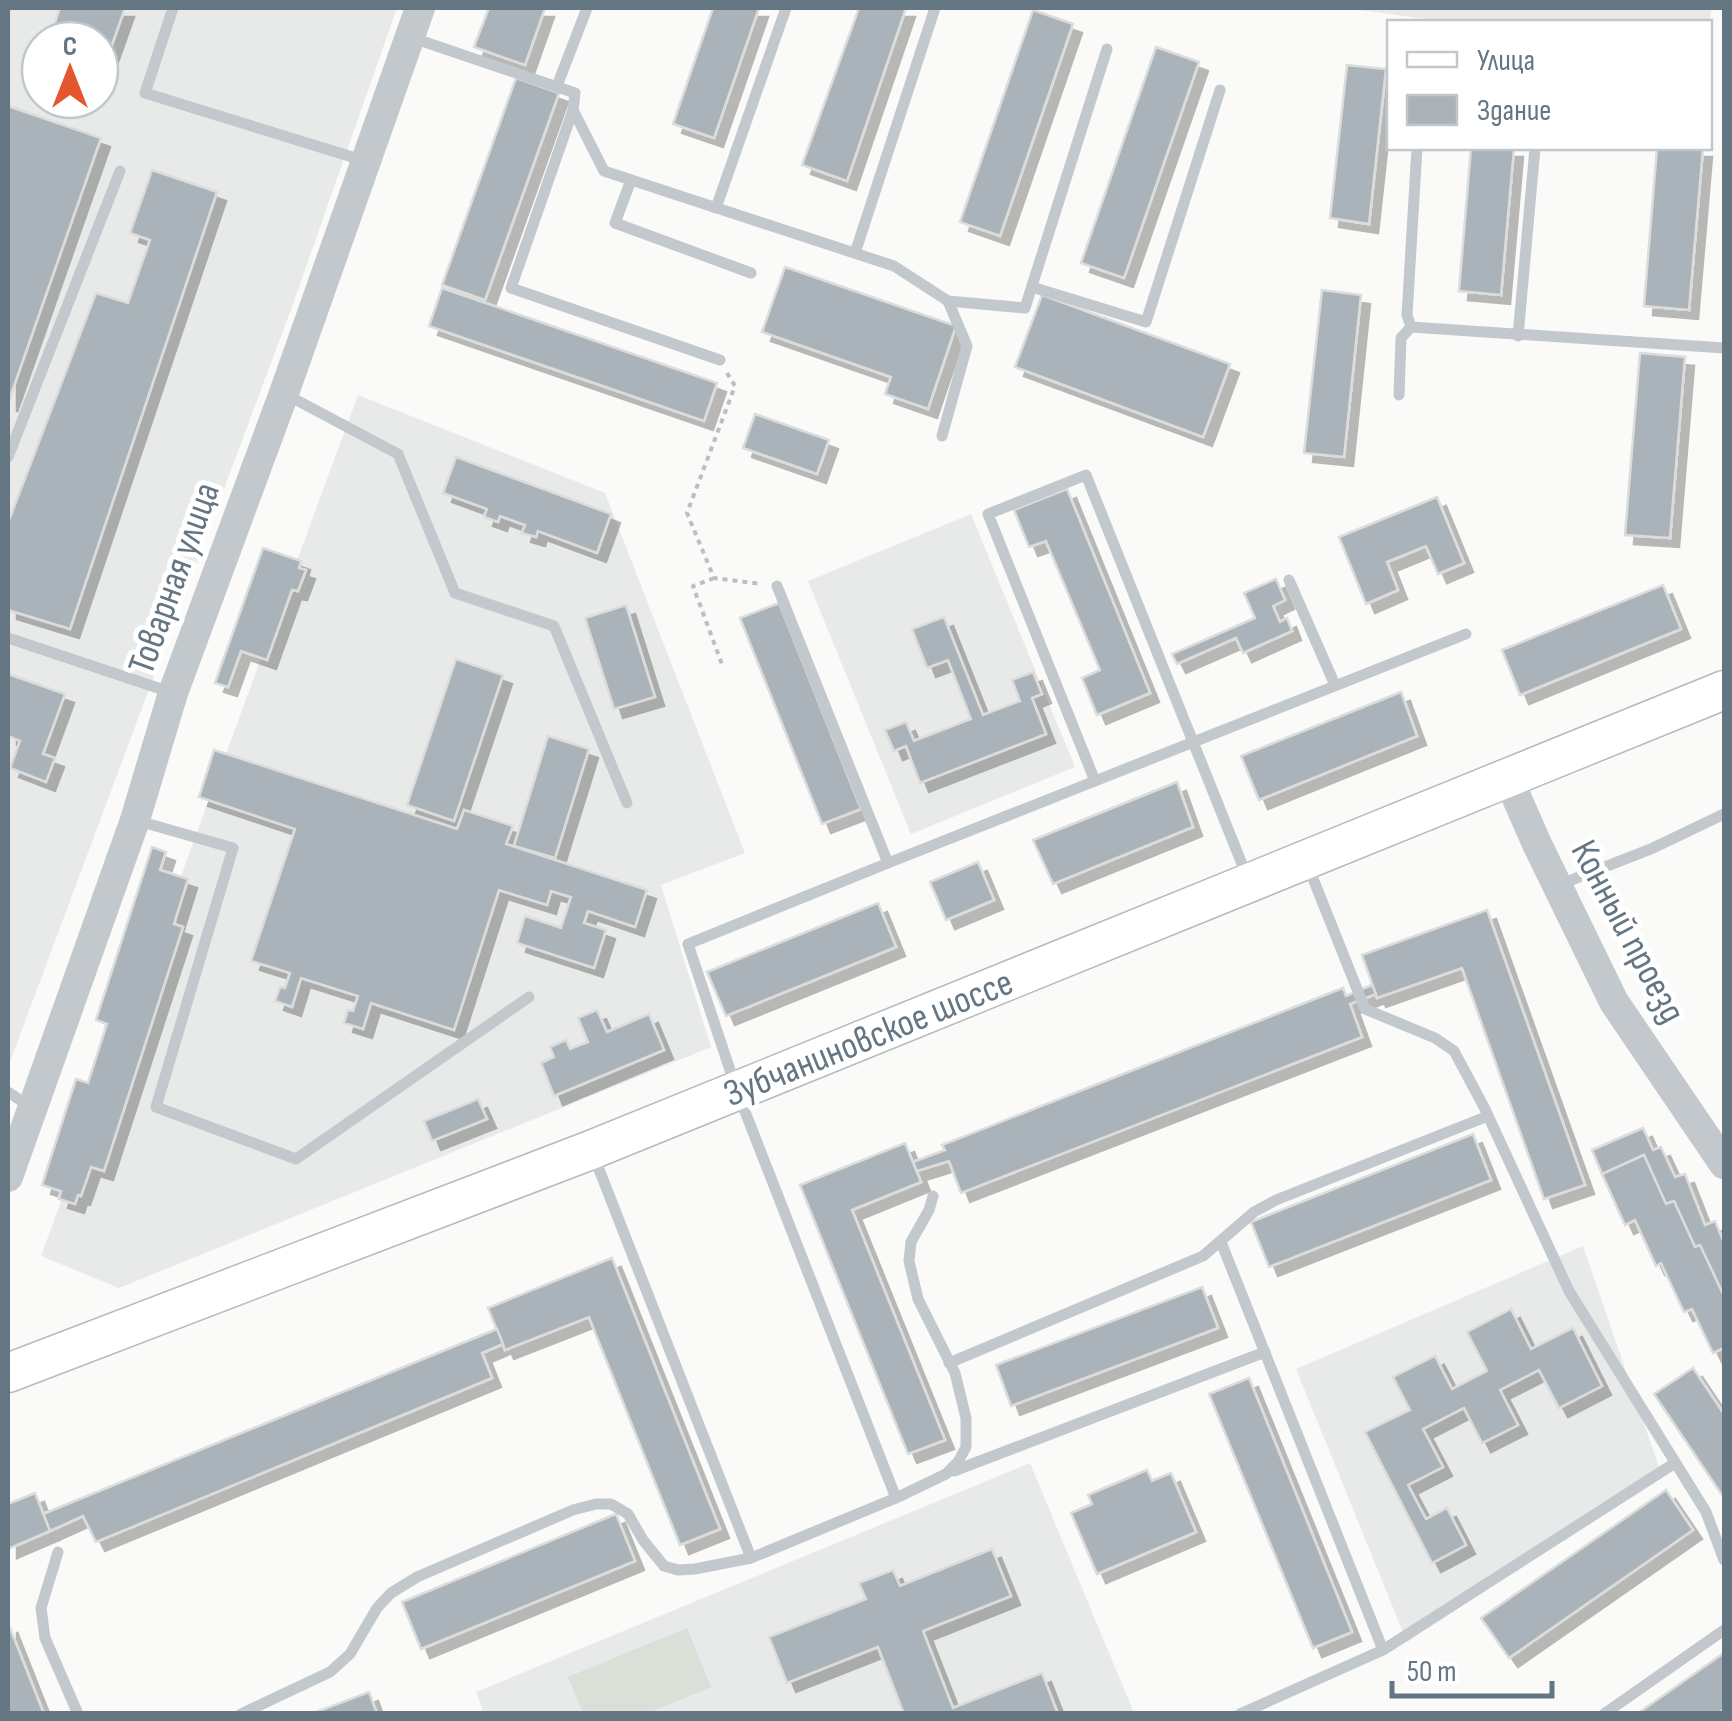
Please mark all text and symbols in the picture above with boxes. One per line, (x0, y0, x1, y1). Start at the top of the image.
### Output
north arrow (20, 20, 120, 120)
legend (1387, 20, 1712, 150)
text: С (63, 30, 77, 63)
text: Улица (1477, 43, 1535, 79)
text: Здание (1477, 93, 1551, 129)
street label: Товарная улица (119, 477, 230, 680)
street label: Конный проезд (1561, 833, 1695, 1031)
street label: Зубчаниновское шоссе (718, 960, 1020, 1117)
scale bar (1392, 1636, 1552, 1698)
text: 50 m (1407, 1654, 1456, 1690)

